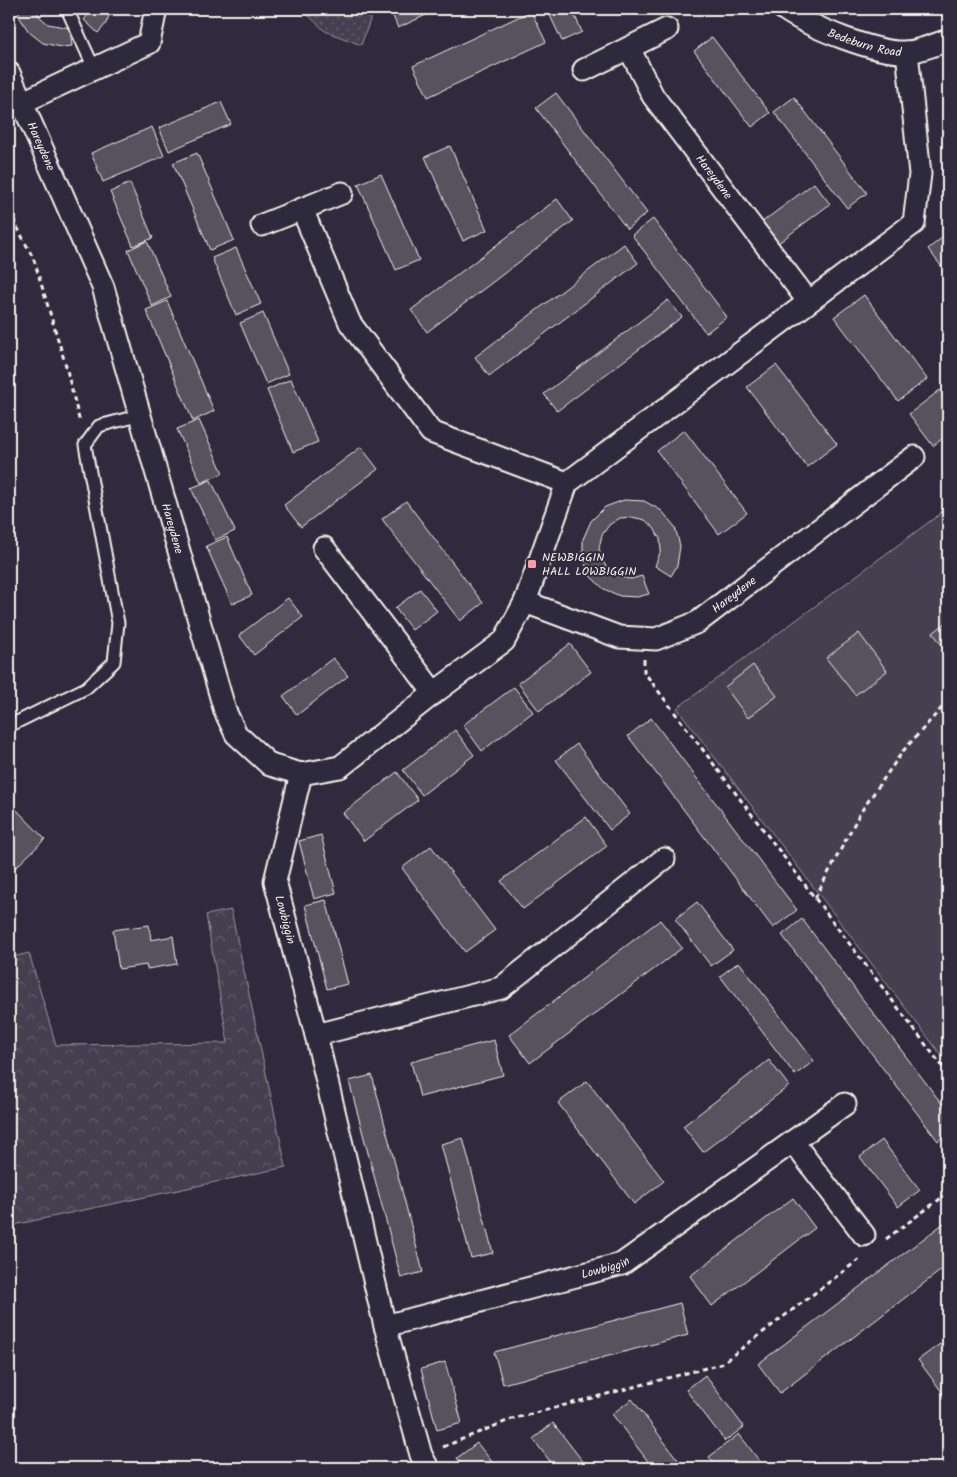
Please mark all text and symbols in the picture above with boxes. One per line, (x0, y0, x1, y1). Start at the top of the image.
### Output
street label: Bedeburn Road (825, 24, 903, 62)
street label: Hareydene (22, 119, 60, 175)
street label: Hareydene (690, 151, 737, 204)
street label: Hareydene (156, 501, 188, 557)
place label: NEWBIGGIN HALL LOWBIGGIN (542, 548, 636, 581)
marker: NEWBIGGIN HALL LOWBIGGIN (526, 558, 538, 570)
street label: Hareydene (708, 571, 761, 618)
street label: Lowbiggin (269, 893, 300, 946)
street label: Lowbiggin (579, 1252, 634, 1284)

